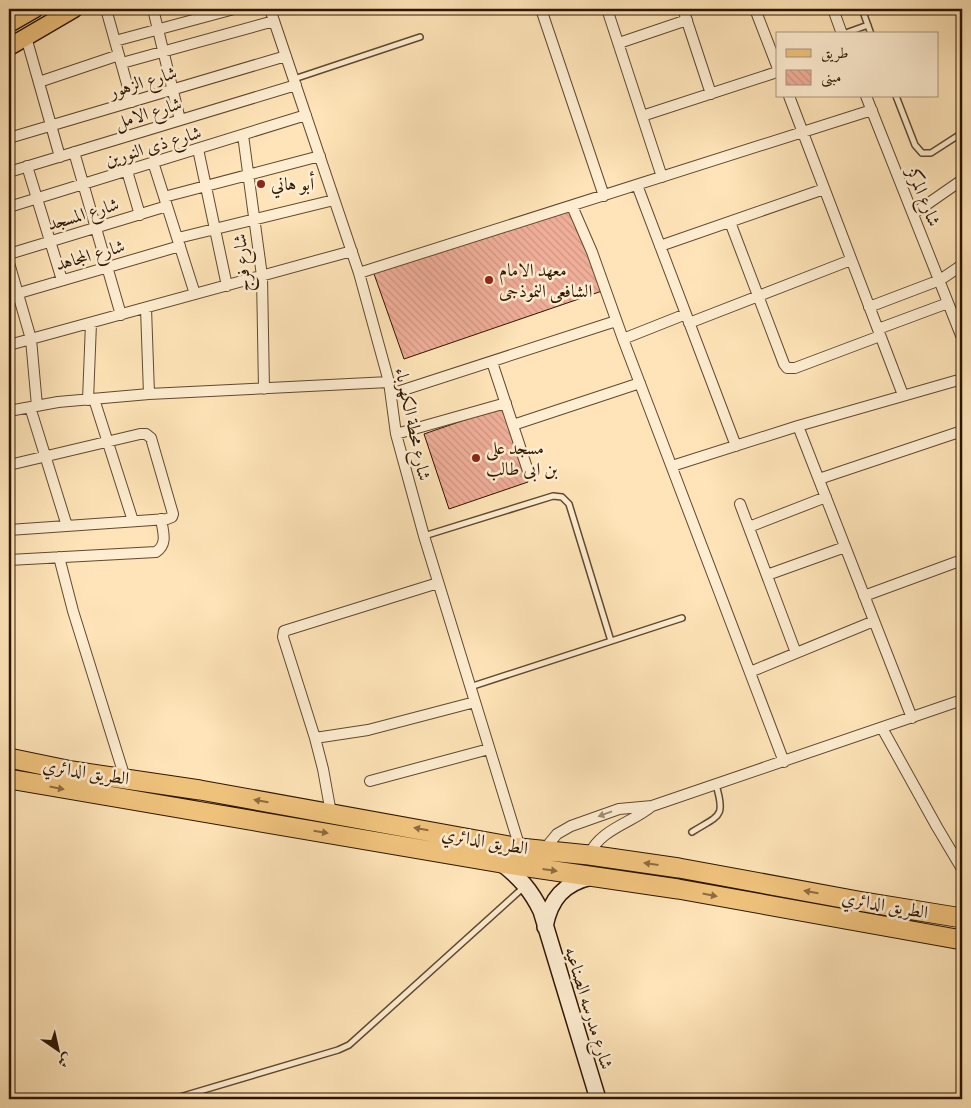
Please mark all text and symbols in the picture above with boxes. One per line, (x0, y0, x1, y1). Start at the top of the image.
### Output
legend (776, 32, 938, 98)
text: طريق (821, 44, 848, 65)
street label: شارع الزهور (105, 61, 181, 107)
text: مبنى (821, 68, 841, 89)
street label: شارع الامل (112, 92, 185, 137)
street label: شارع ذى النورين (102, 121, 205, 175)
street label: شارع المركز (898, 163, 946, 231)
place label: أبو هاني (271, 171, 315, 199)
marker: أبو هاني (255, 178, 267, 190)
street label: شارع المسجد (45, 193, 123, 239)
street label: شارع فرج (228, 232, 260, 293)
street label: شارع المجاهد (53, 235, 128, 279)
place label: معهد الامام الشافعى النموذجى (499, 259, 592, 306)
marker: معهد الامام الشافعى النموذجى (483, 274, 495, 286)
street label: شارع محطة الكهرباء (386, 366, 436, 483)
place label: مسجد على بن ابى طالب (486, 437, 558, 484)
marker: مسجد على بن ابى طالب (470, 452, 482, 464)
street label: الطريق الدائري (41, 754, 131, 794)
one-way arrow (49, 784, 64, 792)
one-way arrow (253, 796, 269, 804)
one-way arrow (597, 811, 612, 818)
street label: الطريق الدائري (440, 823, 530, 863)
one-way arrow (413, 825, 429, 833)
one-way arrow (313, 828, 329, 836)
one-way arrow (642, 860, 658, 868)
one-way arrow (542, 866, 558, 874)
street label: الطريق الدائري (840, 887, 930, 927)
one-way arrow (802, 888, 818, 896)
one-way arrow (703, 892, 719, 900)
street label: شارع مدرسه الصناعيه (556, 944, 618, 1073)
north arrow (32, 1026, 82, 1076)
text: ش (53, 1047, 76, 1071)

